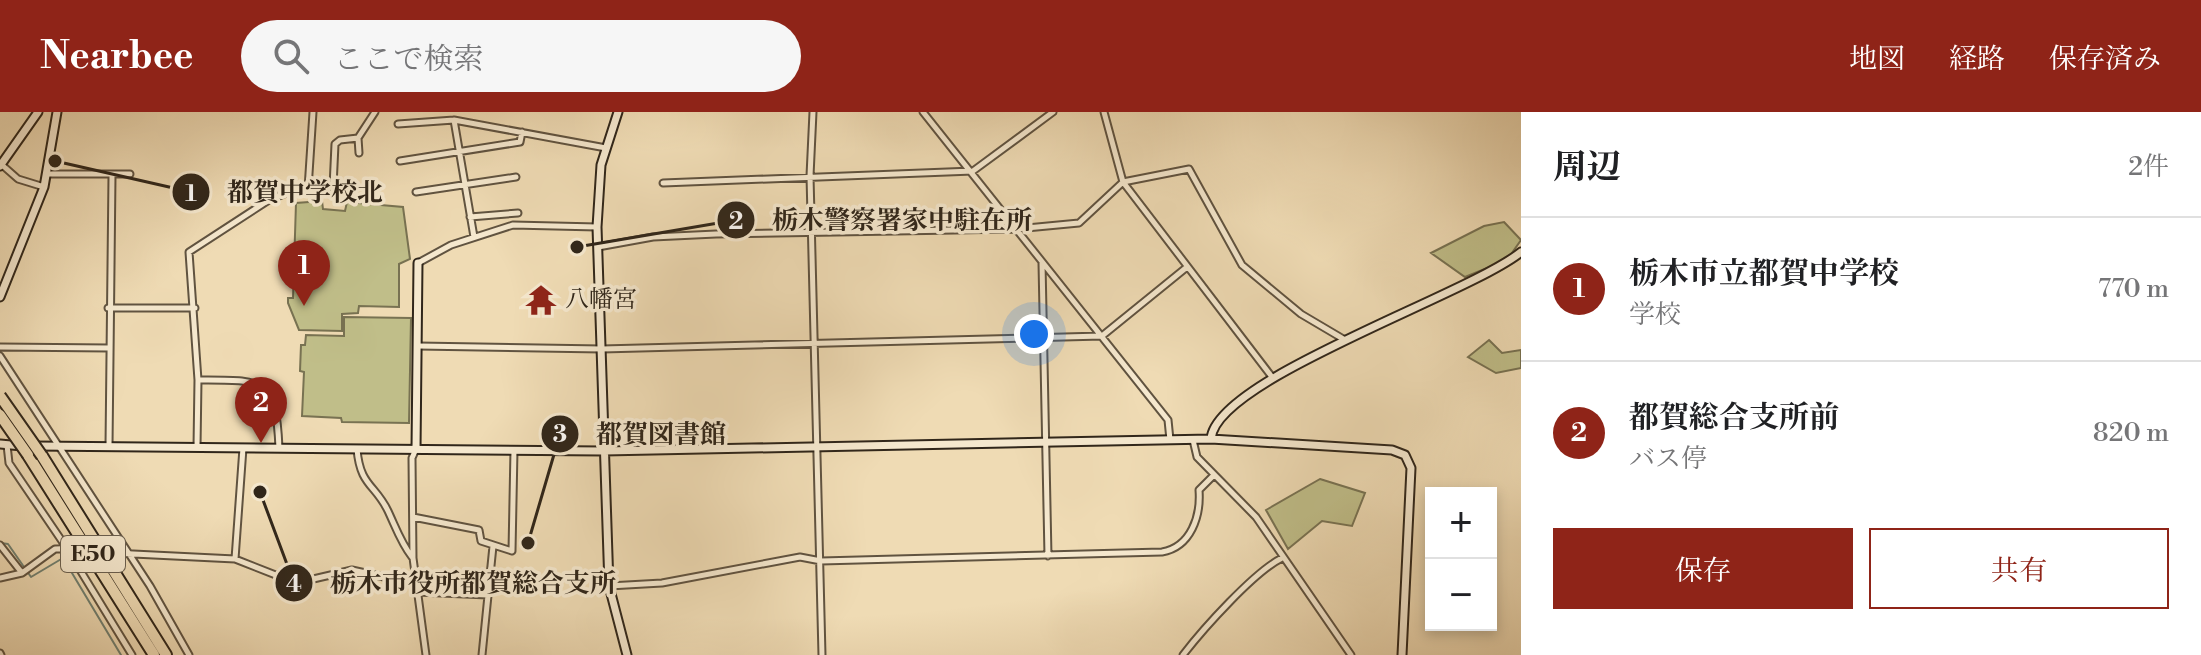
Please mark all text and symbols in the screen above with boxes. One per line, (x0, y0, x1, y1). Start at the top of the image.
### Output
search box (241, 20, 801, 92)
text: Nearbee (40, 33, 193, 80)
icon: search (269, 34, 313, 78)
text: ここで検索 (333, 41, 483, 79)
text: 地図 (1849, 42, 1905, 77)
text: 経路 (1949, 42, 2005, 77)
text: 保存済み (2049, 42, 2161, 77)
text: 周辺 (1553, 147, 1621, 189)
text: 2件 (2128, 151, 2169, 183)
callout: 都賀中学校北 (171, 167, 399, 217)
text: 都賀中学校北 (227, 177, 383, 209)
text: 1 (185, 179, 197, 209)
callout: 栃木警察署家中駐在所 (716, 195, 1048, 245)
text: 栃木警察署家中駐在所 (772, 205, 1032, 237)
text: 2 (729, 207, 744, 237)
pin: 1 (278, 240, 330, 306)
text: 栃木市立都賀中学校 (1629, 255, 1899, 293)
text: 1 (1573, 273, 1585, 305)
text: 770 m (2098, 273, 2169, 305)
temple icon: 八幡宮 (524, 283, 558, 317)
place label: 八幡宮 (565, 285, 637, 315)
text: 学校 (1629, 299, 1681, 331)
your location (1014, 314, 1054, 354)
pin: 2 (235, 377, 287, 443)
text: 都賀総合支所前 (1629, 399, 1839, 437)
callout: 都賀図書館 (540, 409, 742, 459)
text: 2 (1571, 417, 1587, 449)
text: 820 m (2093, 417, 2169, 449)
text: 都賀図書館 (596, 419, 726, 451)
text: 3 (553, 420, 567, 450)
text: バス停 (1629, 443, 1707, 475)
map controls (1425, 487, 1497, 631)
button: + (1425, 487, 1497, 559)
button: 保存 (1553, 528, 1853, 609)
button: 共有 (1869, 528, 2169, 609)
road number: E50 (61, 536, 125, 572)
callout: 栃木市役所都賀総合支所 (274, 558, 632, 608)
button: − (1425, 559, 1497, 631)
text: 栃木市役所都賀総合支所 (330, 568, 616, 600)
text: 4 (286, 570, 302, 600)

